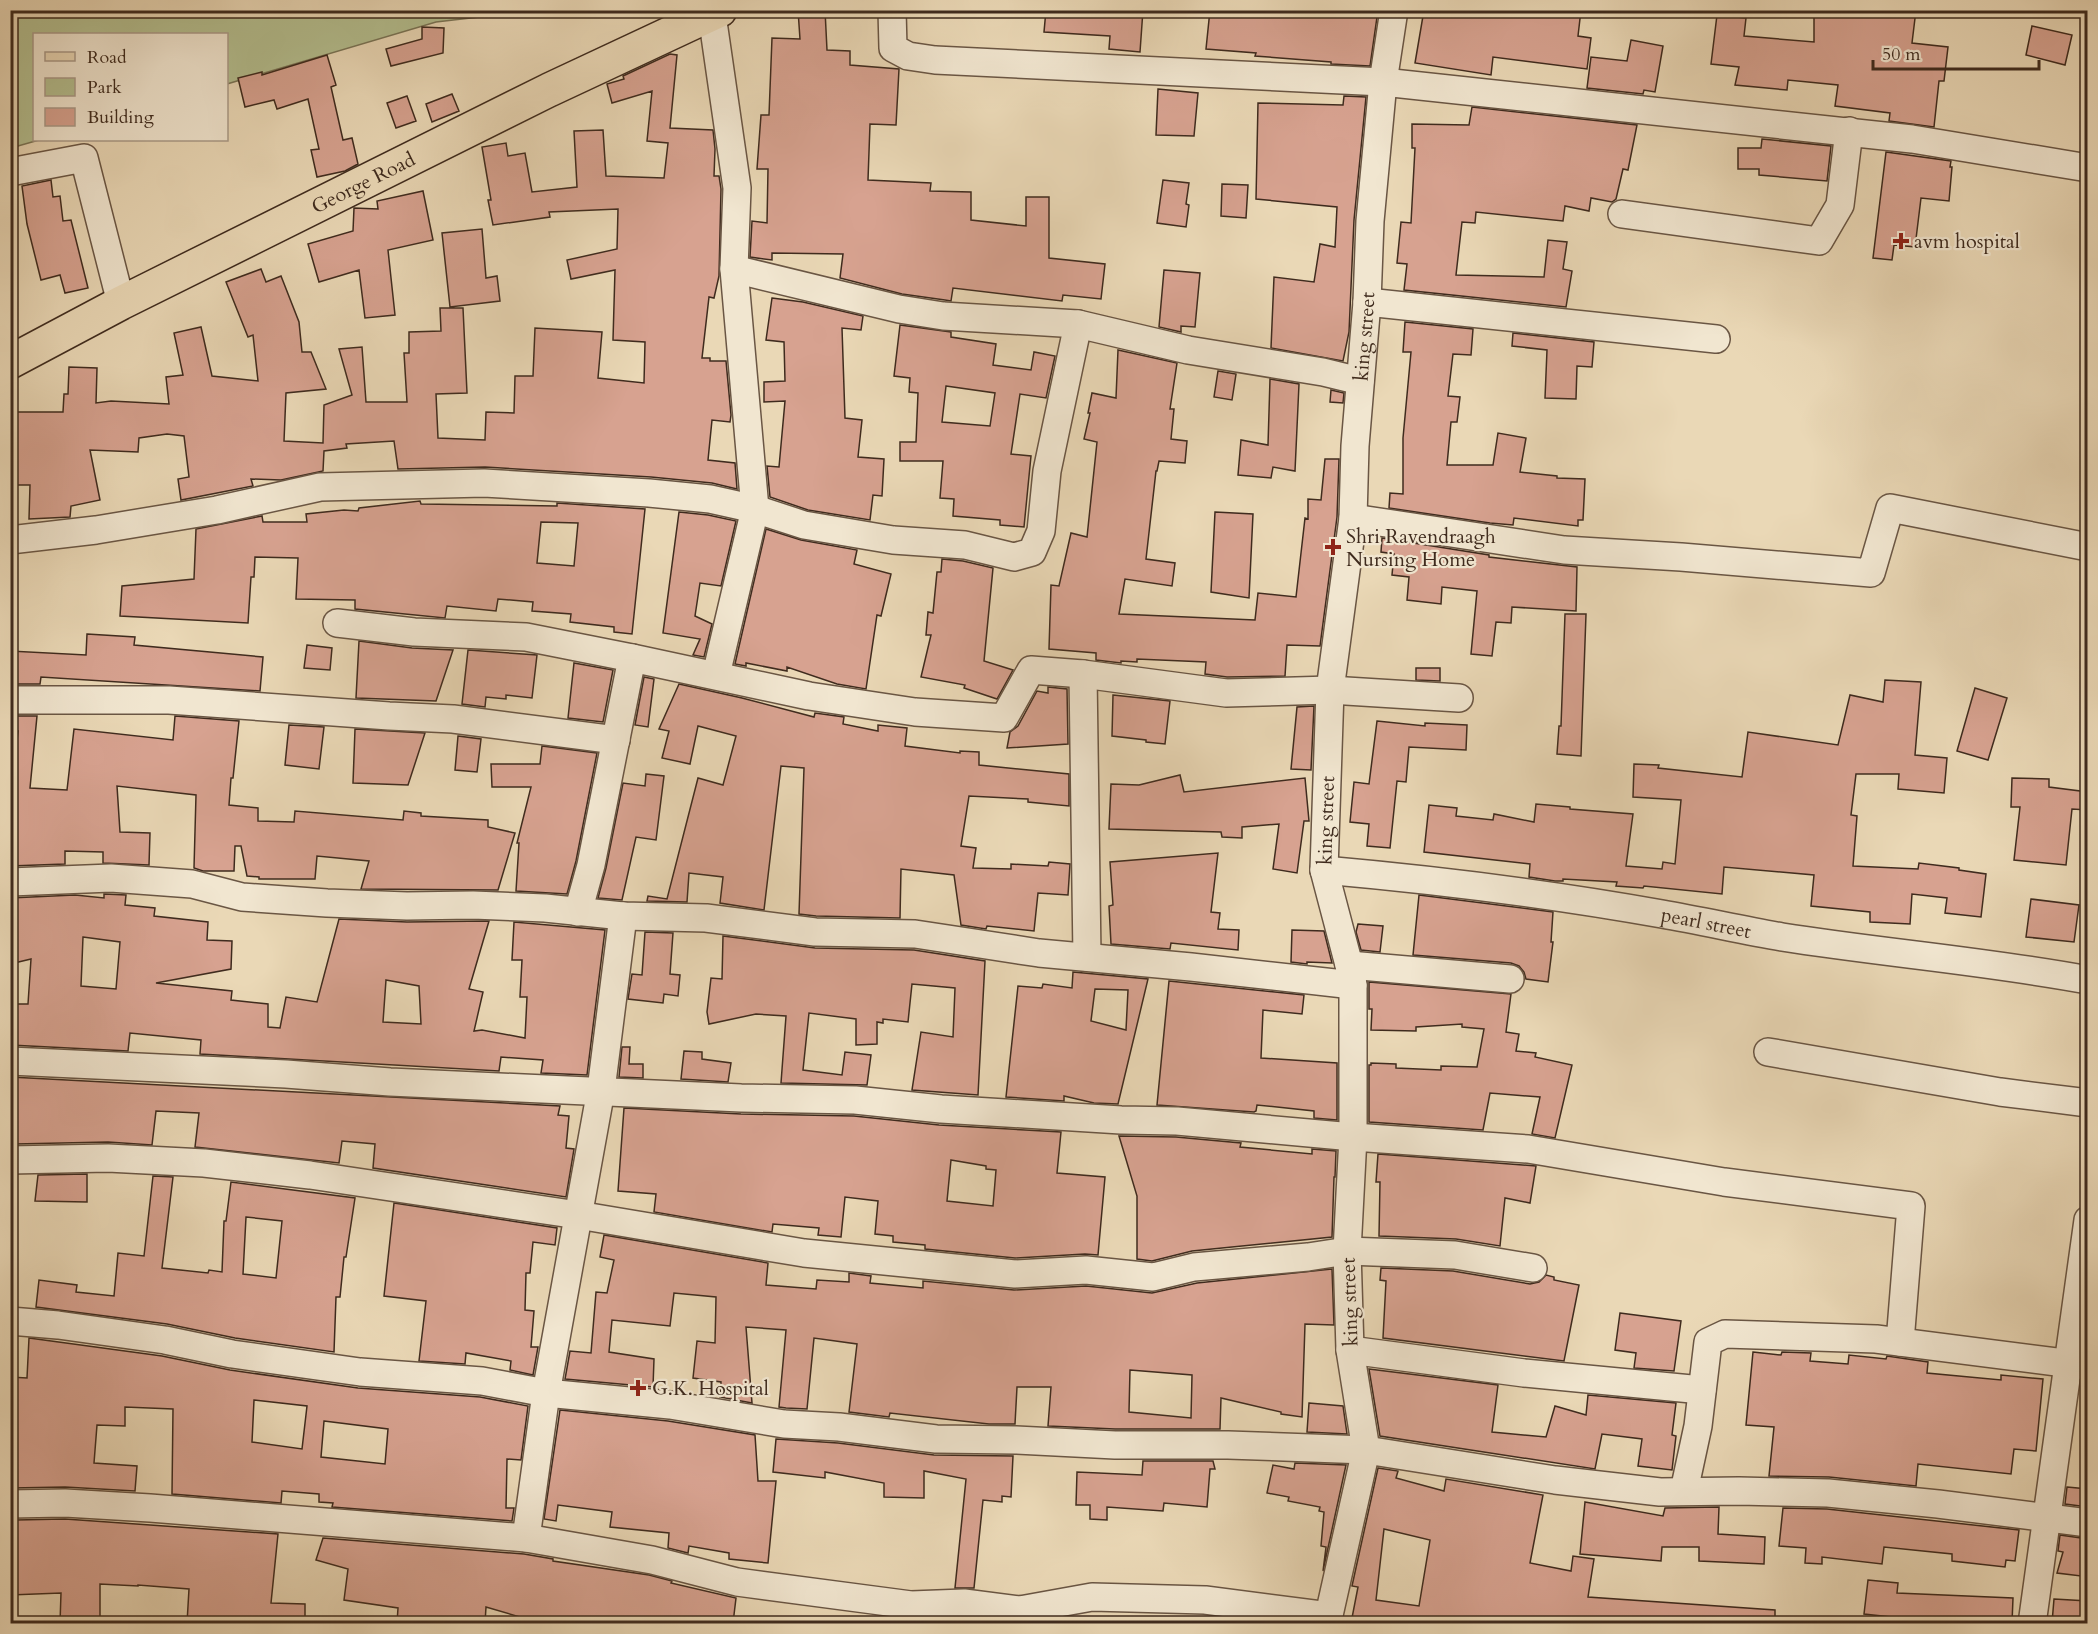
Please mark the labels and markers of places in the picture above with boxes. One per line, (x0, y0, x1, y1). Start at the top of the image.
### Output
place label: avm hospital (1914, 228, 2020, 255)
marker: avm hospital (1892, 232, 1910, 250)
place label: Shri Ravendraagh Nursing Home (1346, 523, 1496, 573)
marker: Shri Ravendraagh Nursing Home (1324, 538, 1342, 556)
place label: G.K. Hospital (652, 1375, 769, 1402)
marker: G.K. Hospital (629, 1379, 647, 1397)

